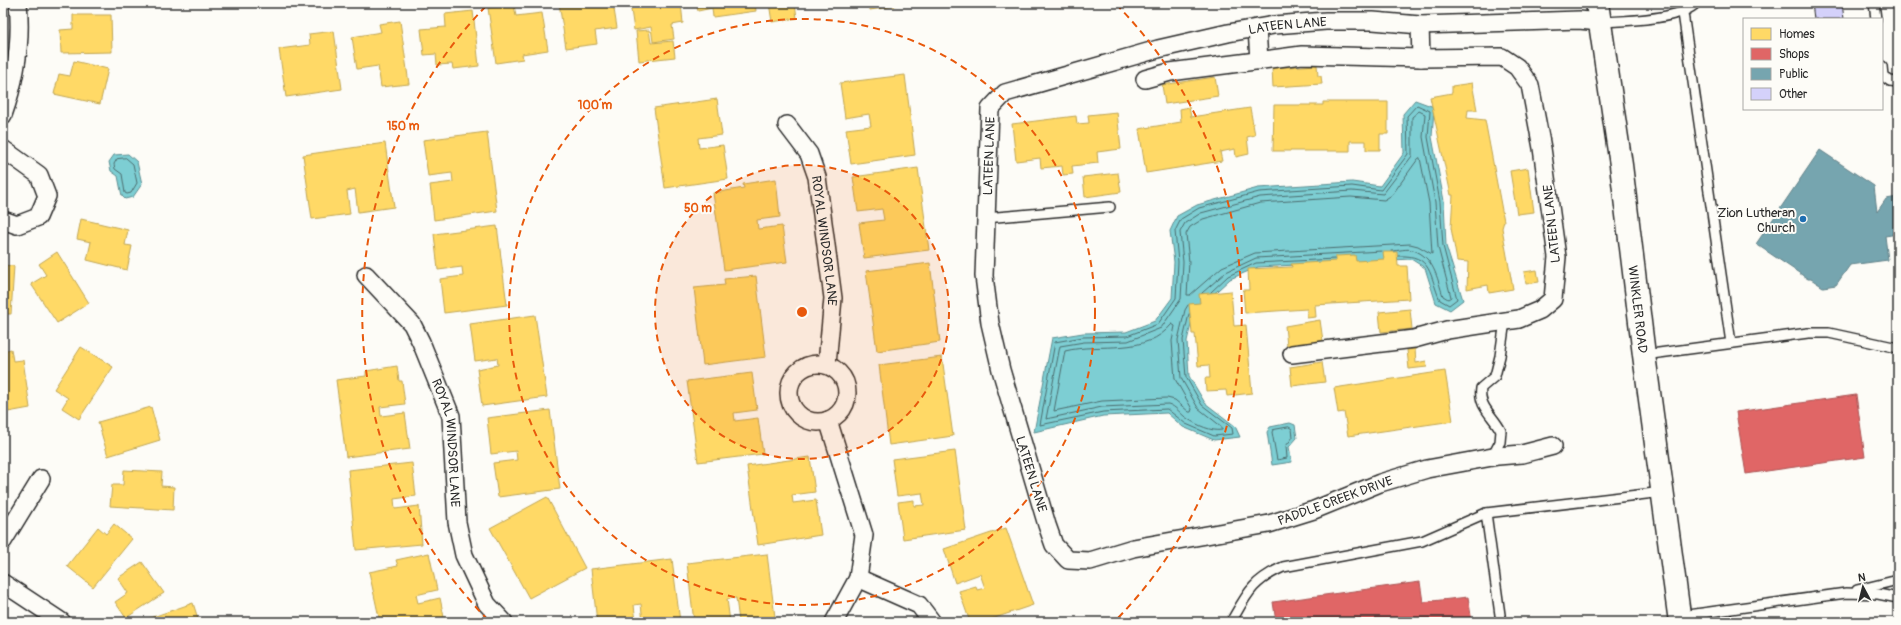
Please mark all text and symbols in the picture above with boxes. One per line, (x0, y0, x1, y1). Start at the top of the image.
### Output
street label: LATEEN LANE (1247, 14, 1328, 38)
legend (1743, 18, 1883, 110)
text: Homes (1779, 27, 1815, 42)
text: Shops (1779, 47, 1810, 62)
text: Public (1779, 67, 1809, 82)
text: Other (1779, 87, 1808, 102)
text: 100 m (578, 98, 613, 113)
street label: LATEEN LANE (980, 116, 999, 196)
text: 150 m (387, 119, 420, 134)
street label: ROYAL WINDSOR LANE (808, 175, 840, 307)
street label: LATEEN LANE (1540, 184, 1564, 264)
text: 50 m (684, 201, 712, 216)
place label: Zion Lutheran Church (1718, 205, 1795, 236)
marker: Zion Lutheran Church (1798, 214, 1808, 224)
street label: WINKLER ROAD (1624, 265, 1651, 354)
centre of rings (795, 305, 809, 319)
street label: ROYAL WINDSOR LANE (428, 376, 463, 508)
street label: LATEEN LANE (1012, 434, 1050, 514)
street label: PADDLE CREEK DRIVE (1276, 473, 1395, 529)
north arrow (1843, 567, 1883, 607)
text: N (1857, 571, 1867, 584)

